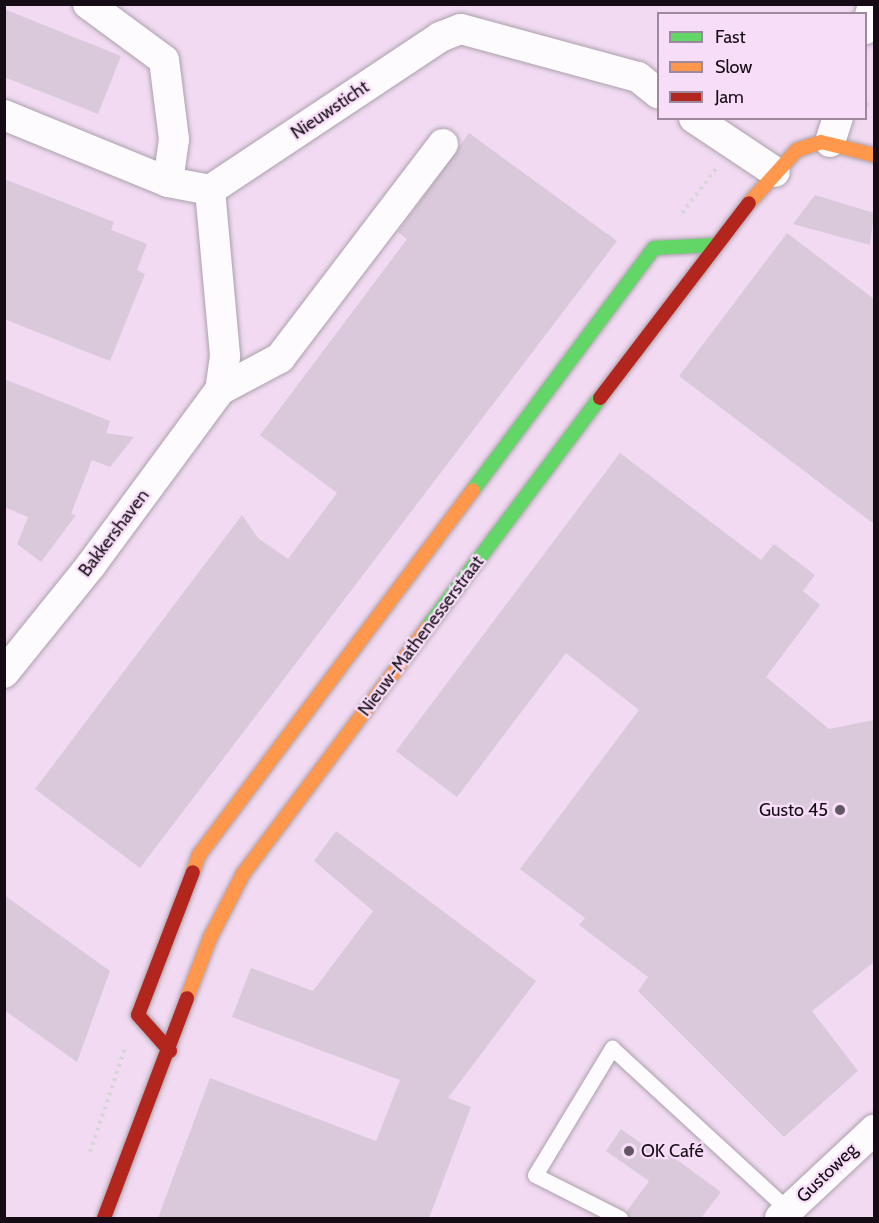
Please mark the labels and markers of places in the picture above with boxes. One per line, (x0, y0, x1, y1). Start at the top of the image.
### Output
place label: Gusto 45 (759, 799, 828, 821)
marker: Gusto 45 (833, 803, 847, 817)
place label: OK Café (641, 1140, 704, 1162)
marker: OK Café (622, 1144, 636, 1158)

